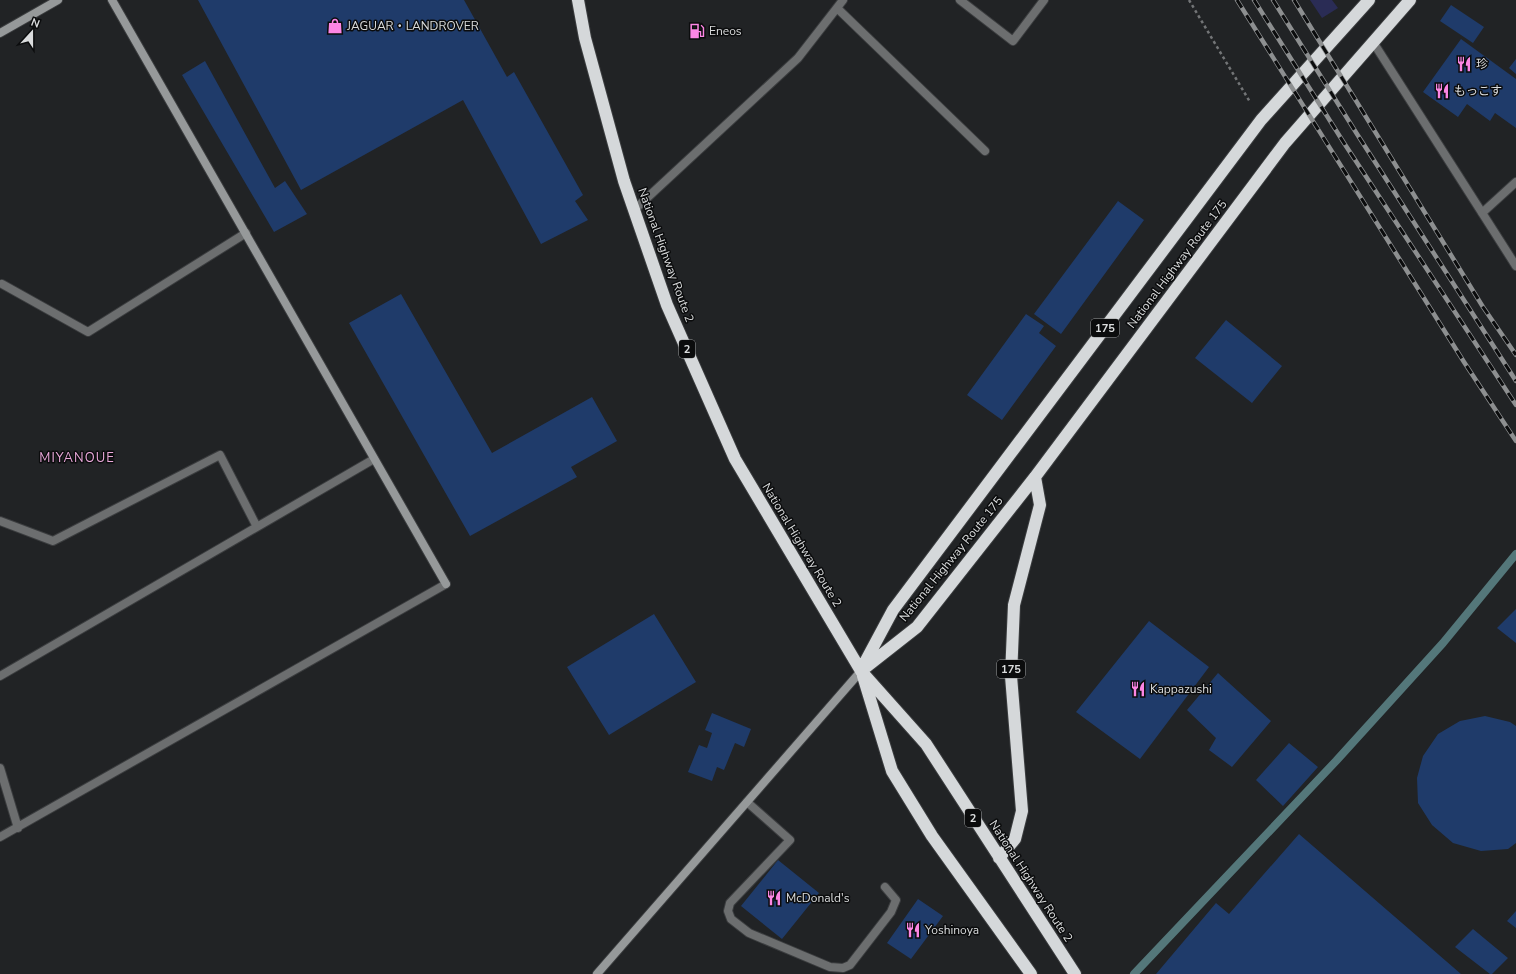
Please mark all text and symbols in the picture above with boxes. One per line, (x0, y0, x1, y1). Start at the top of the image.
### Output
north arrow (12, 12, 52, 52)
text: N (29, 15, 42, 32)
shop icon: JAGUAR・LANDROVER (326, 17, 344, 35)
place label: JAGUAR・LANDROVER (346, 18, 479, 34)
fuel station icon: Eneos (688, 22, 706, 40)
place label: Eneos (709, 23, 742, 39)
restaurant icon: 珍 (1455, 55, 1473, 73)
place label: 珍 (1476, 56, 1488, 72)
restaurant icon: もっこす (1433, 82, 1451, 100)
place label: もっこす (1454, 83, 1502, 99)
street label: National Highway Route 2 (634, 186, 698, 324)
street label: National Highway Route 175 (1124, 197, 1230, 331)
road number: 175 (1091, 319, 1119, 337)
road number: 2 (679, 340, 695, 358)
district label: MIYANOUE (39, 449, 115, 467)
street label: National Highway Route 2 (759, 480, 845, 610)
street label: National Highway Route 175 (896, 493, 1006, 625)
road number: 175 (997, 660, 1025, 678)
restaurant icon: Kappazushi (1129, 680, 1147, 698)
place label: Kappazushi (1150, 681, 1212, 697)
road number: 2 (965, 809, 981, 827)
street label: National Highway Route 2 (986, 817, 1076, 945)
restaurant icon: McDonald's (765, 889, 783, 907)
place label: McDonald's (786, 890, 850, 906)
restaurant icon: Yoshinoya (904, 921, 922, 939)
place label: Yoshinoya (924, 922, 979, 938)

